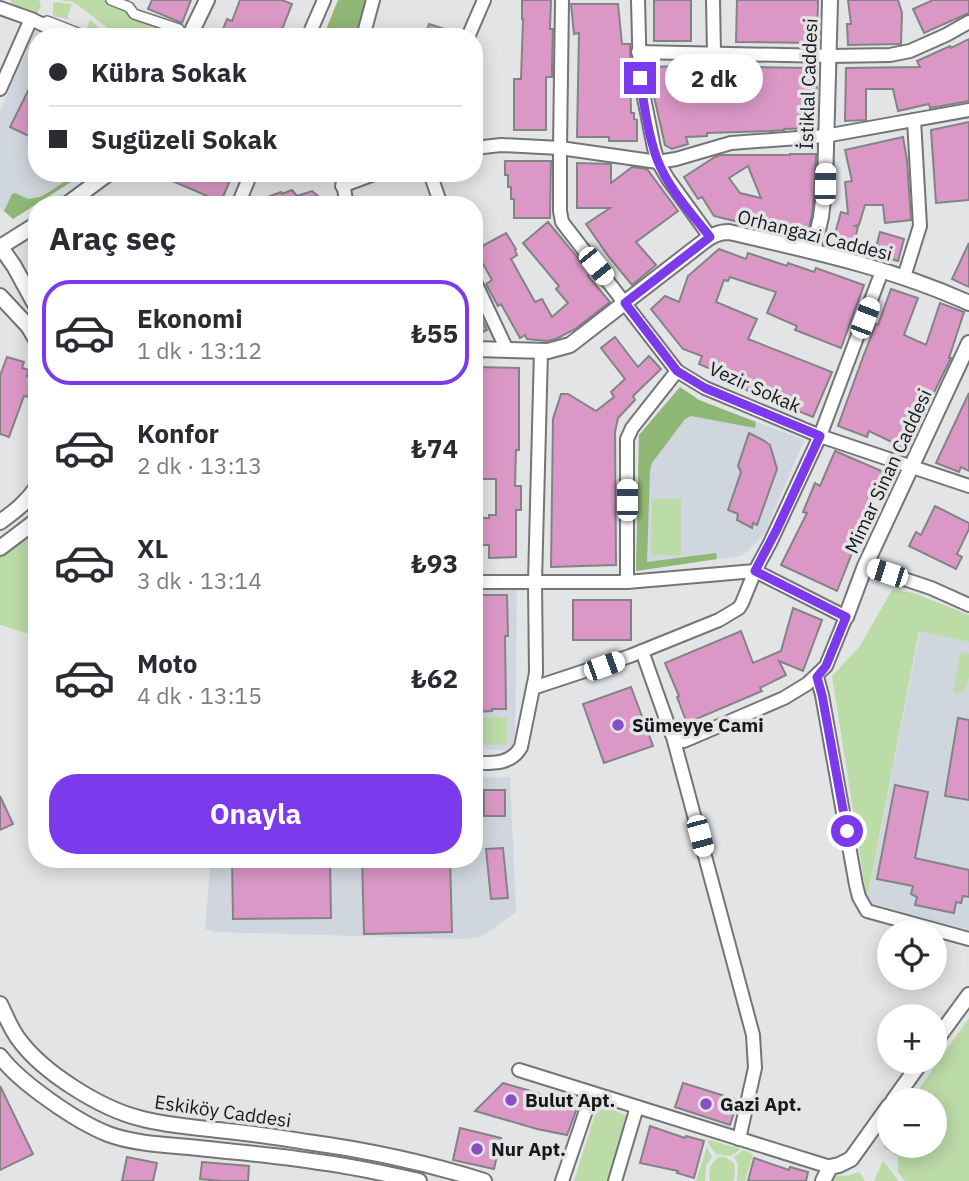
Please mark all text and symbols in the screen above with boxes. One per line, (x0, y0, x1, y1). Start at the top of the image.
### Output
street label: İstiklal Caddesi (794, 18, 822, 150)
callout: 2 dk (664, 54, 762, 102)
text: Kübra Sokak (91, 55, 247, 89)
route end (624, 62, 656, 94)
text: 2 dk (691, 63, 737, 93)
text: Sugüzeli Sokak (91, 122, 277, 156)
car (815, 163, 836, 205)
street label: Orhangazi Caddesi (735, 204, 895, 266)
text: Araç seç (49, 217, 176, 259)
car (575, 243, 618, 289)
car (848, 295, 883, 341)
icon: car (53, 301, 116, 364)
text: Ekonomi (137, 301, 243, 335)
text: ₺55 (411, 316, 458, 350)
text: 1 dk · 13:12 (137, 335, 262, 365)
street label: Vezir Sokak (705, 356, 805, 418)
street label: Mimar Sinan Caddesi (839, 385, 937, 557)
icon: car (53, 416, 116, 479)
text: Konfor (137, 416, 219, 450)
text: ₺74 (411, 431, 458, 465)
text: 2 dk · 13:13 (137, 450, 262, 480)
car (617, 479, 638, 521)
icon: car (53, 531, 116, 594)
text: XL (137, 531, 168, 565)
text: ₺93 (411, 546, 458, 580)
car (864, 557, 911, 589)
text: 3 dk · 13:14 (137, 565, 262, 595)
icon: car (53, 646, 116, 709)
text: Moto (137, 646, 197, 680)
car (581, 649, 628, 683)
text: ₺62 (411, 661, 458, 695)
text: 4 dk · 13:15 (137, 680, 262, 710)
place label: Sümeyye Cami (632, 713, 764, 737)
marker: Sümeyye Cami (610, 717, 626, 733)
button: Onayla (49, 774, 462, 854)
car (685, 813, 716, 859)
route start (831, 815, 863, 847)
map controls (877, 920, 947, 1158)
button: locate (877, 920, 947, 990)
button: + (877, 1004, 947, 1074)
place label: Bulut Apt. (525, 1088, 615, 1112)
button: − (877, 1088, 947, 1158)
street label: Eskiköy Caddesi (153, 1090, 293, 1132)
marker: Bulut Apt. (503, 1092, 519, 1108)
place label: Gazi Apt. (720, 1092, 802, 1116)
marker: Gazi Apt. (698, 1096, 714, 1112)
place label: Nur Apt. (491, 1137, 566, 1161)
marker: Nur Apt. (469, 1141, 485, 1157)

